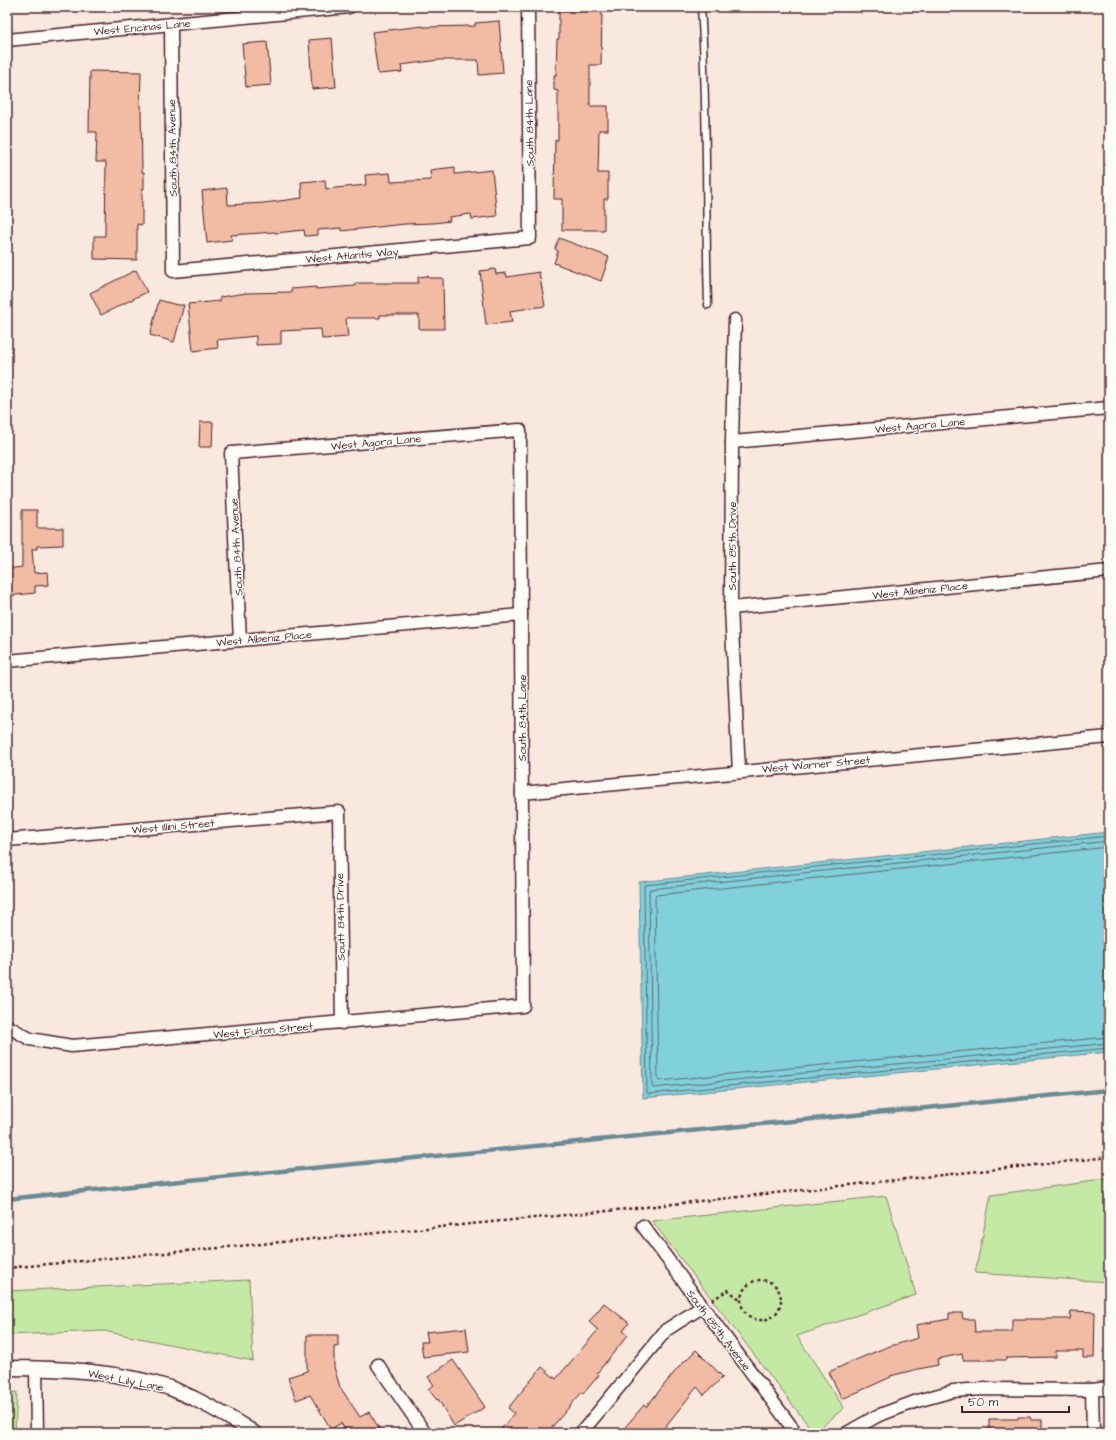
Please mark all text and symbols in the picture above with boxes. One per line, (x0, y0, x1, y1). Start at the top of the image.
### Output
street label: West Encinas Lane (93, 16, 191, 39)
street label: South 84th Lane (521, 79, 538, 166)
street label: South 84th Avenue (164, 99, 181, 197)
street label: West Atlantis Way (305, 244, 399, 268)
street label: West Agora Lane (874, 414, 966, 438)
street label: West Agora Lane (330, 431, 422, 455)
street label: South 84th Avenue (226, 498, 247, 596)
street label: South 85th Drive (725, 502, 740, 590)
street label: West Albeniz Place (872, 578, 969, 603)
street label: West Albeniz Place (216, 627, 312, 650)
street label: South 84th Lane (515, 675, 530, 761)
street label: West Warner Street (761, 752, 871, 777)
street label: West Illini Street (131, 815, 216, 838)
street label: Soutt 84th Drive (332, 873, 349, 961)
street label: West Fulton Street (213, 1019, 314, 1042)
street label: South 85th Avenue (683, 1287, 754, 1374)
street label: West Lily Lane (87, 1366, 165, 1396)
scale bar (962, 1388, 1069, 1414)
text: 50 m (968, 1394, 999, 1411)

